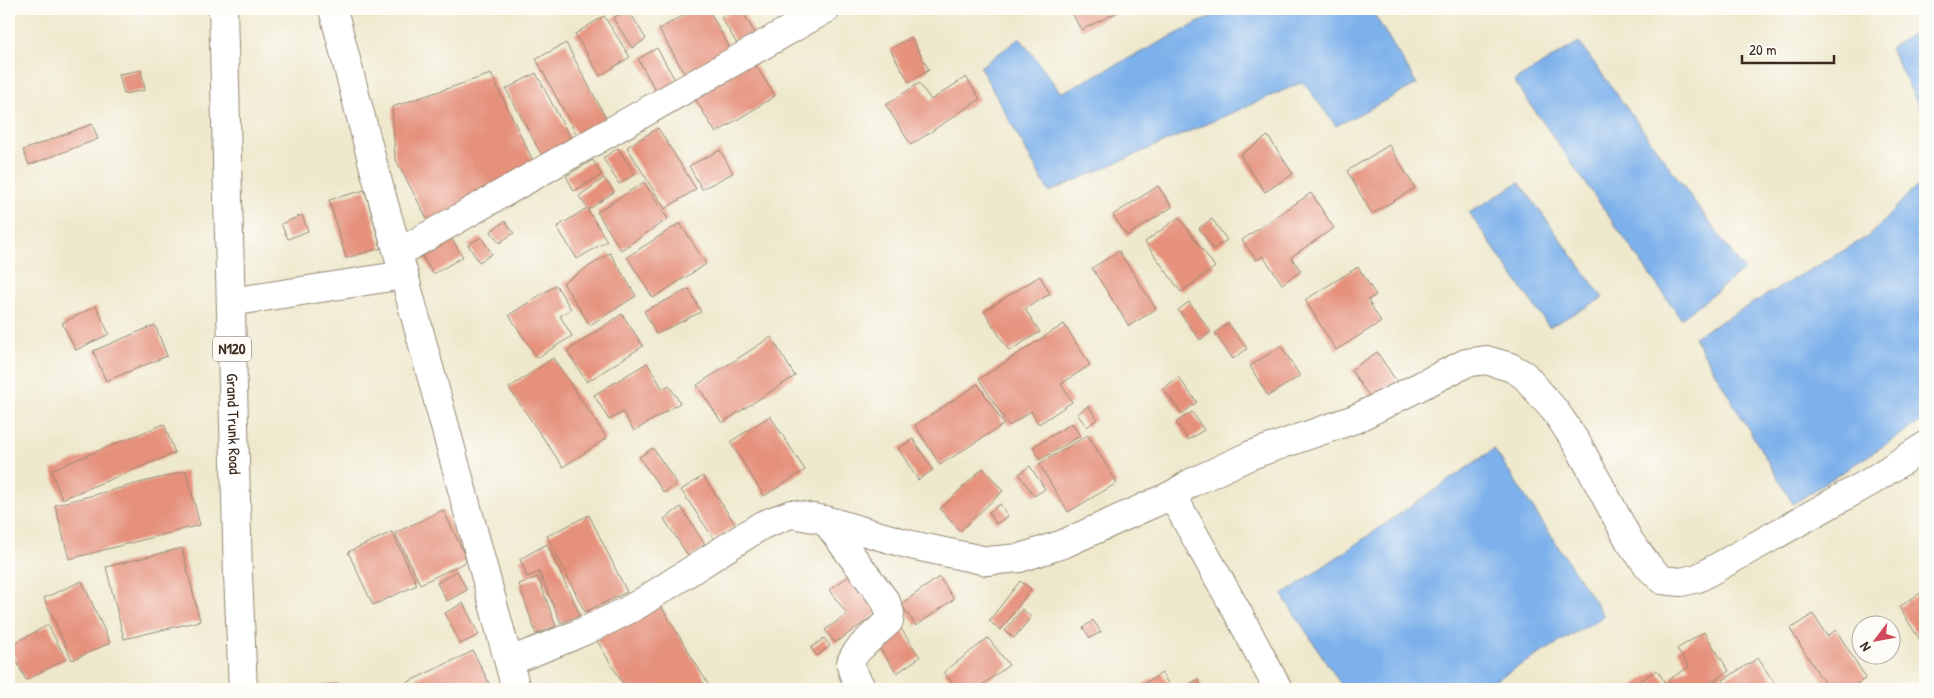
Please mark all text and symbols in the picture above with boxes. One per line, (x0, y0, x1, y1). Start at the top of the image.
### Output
scale bar (1742, 32, 1834, 64)
text: 20 m (1749, 39, 1776, 60)
road number: N120 (213, 336, 251, 362)
street label: Grand Trunk Road (222, 373, 246, 475)
north arrow (1852, 616, 1902, 666)
text: N (1854, 638, 1875, 655)

